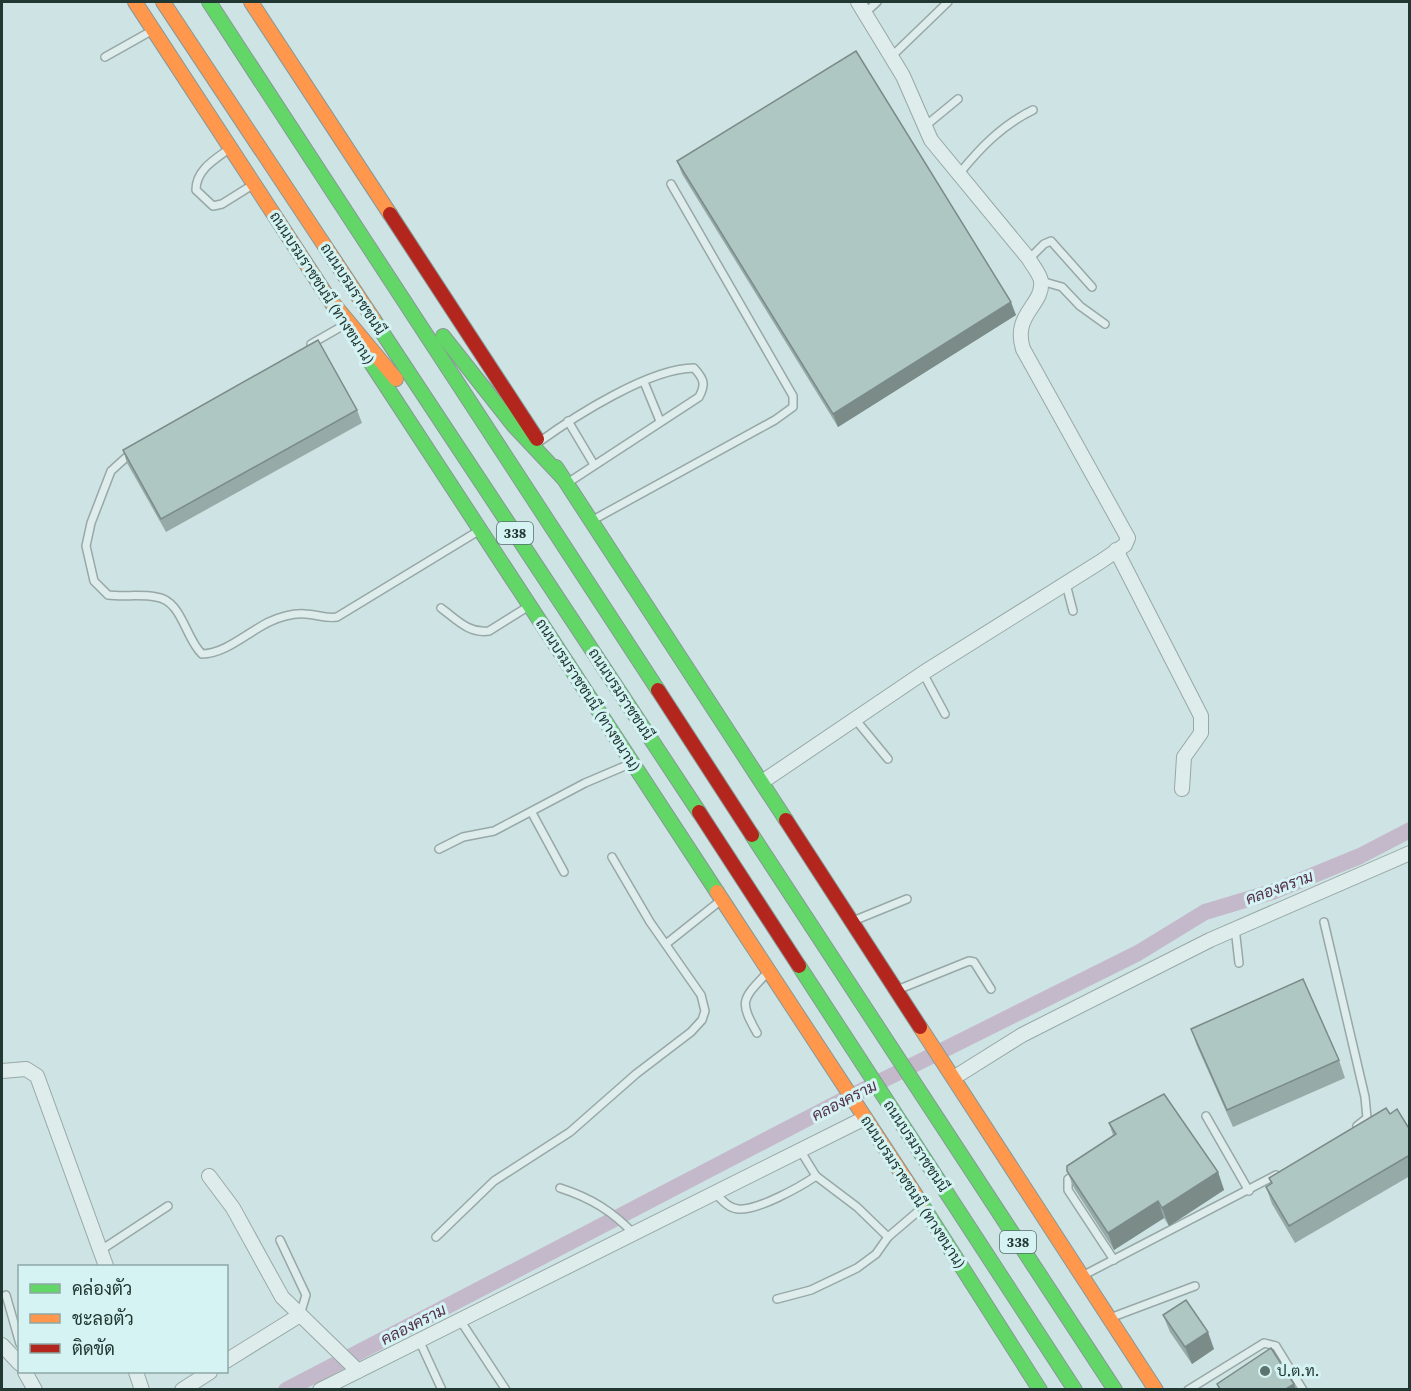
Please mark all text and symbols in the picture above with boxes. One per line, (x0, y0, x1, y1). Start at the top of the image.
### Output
street label: ถนนบรมราชชนนี (ทางขนาน) (266, 208, 378, 368)
street label: ถนนบรมราชชนนี (317, 240, 389, 338)
road number: 338 (497, 522, 533, 544)
street label: ถนนบรมราชชนนี (ทางขนาน) (531, 614, 646, 775)
street label: ถนนบรมราชชนนี (584, 644, 659, 744)
water label: คลองคราม (1242, 865, 1316, 909)
water label: คลองคราม (808, 1074, 881, 1126)
street label: ถนนบรมราชชนนี (879, 1096, 954, 1196)
street label: ถนนบรมราชชนนี (ทางขนาน) (856, 1111, 971, 1272)
road number: 338 (1000, 1231, 1036, 1253)
legend (18, 1265, 228, 1373)
text: คล่องตัว (72, 1276, 132, 1301)
water label: คลองคราม (377, 1298, 450, 1350)
text: ชะลอตัว (72, 1306, 134, 1331)
text: ติดขัด (72, 1336, 115, 1361)
place label: ป.ต.ท. (1277, 1360, 1319, 1381)
marker: ป.ต.ท. (1258, 1364, 1272, 1378)

